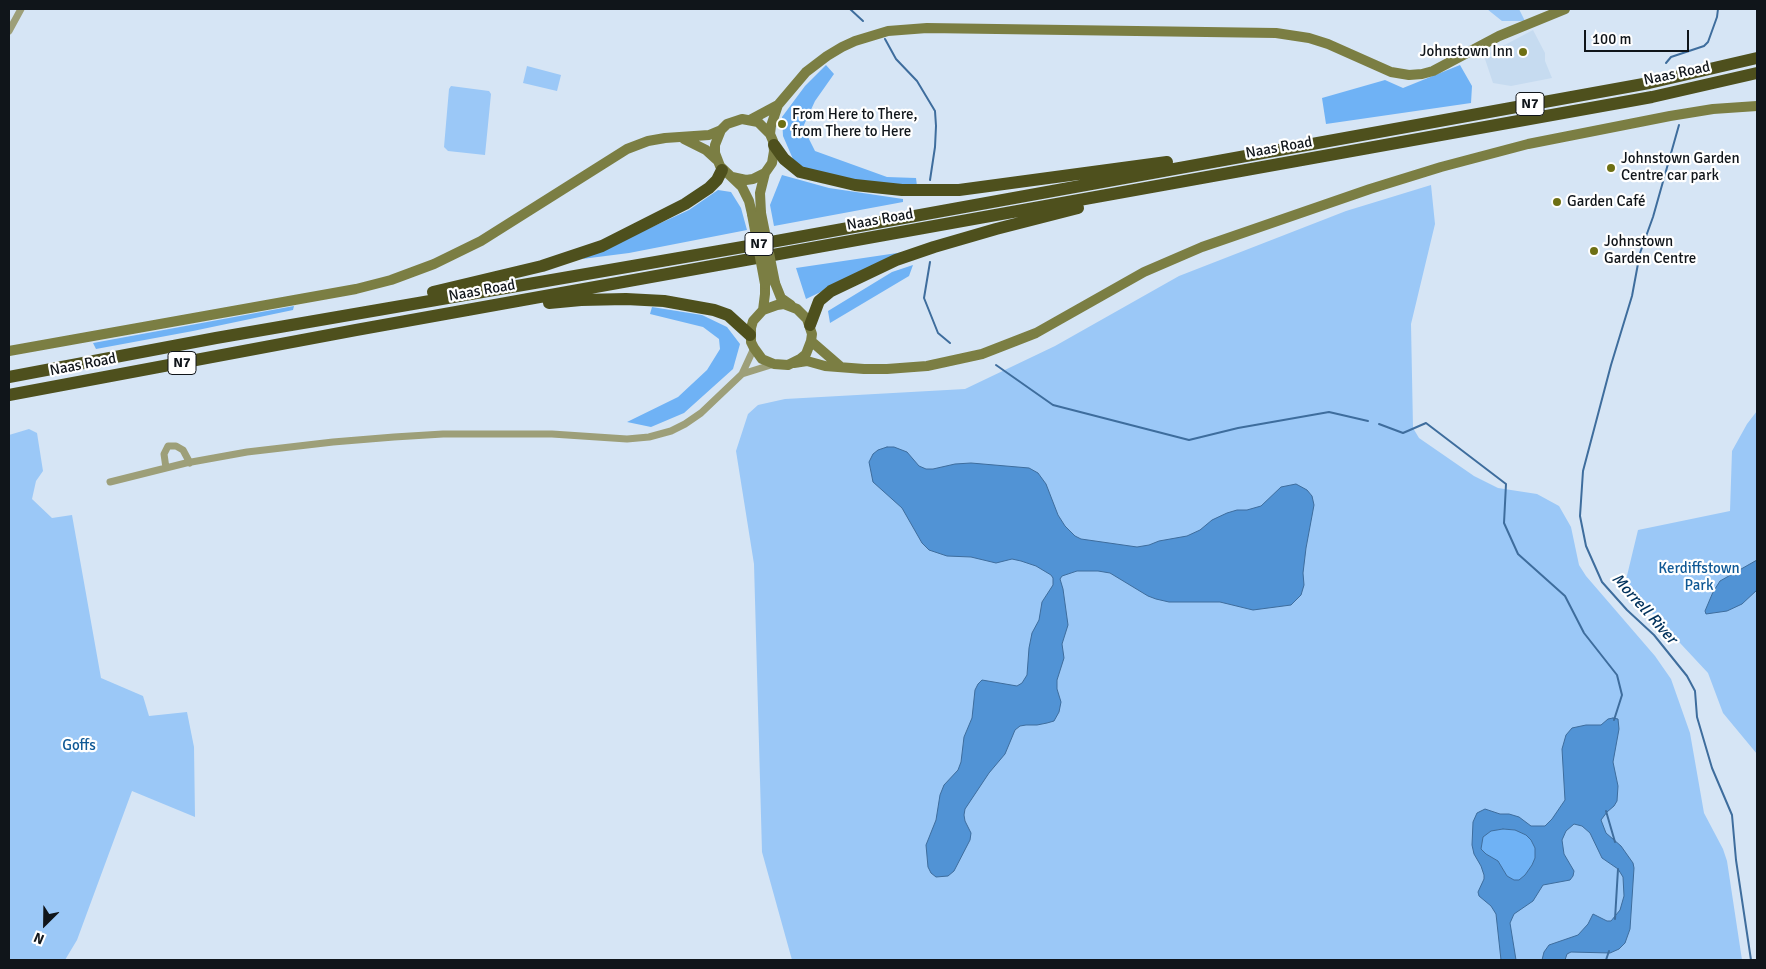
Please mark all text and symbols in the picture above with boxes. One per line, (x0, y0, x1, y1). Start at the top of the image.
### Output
scale bar (1586, 20, 1691, 52)
text: 100 m (1592, 30, 1632, 48)
place label: Johnstown Inn (1420, 43, 1513, 61)
marker: Johnstown Inn (1517, 46, 1529, 58)
street label: Naas Road (1642, 58, 1712, 90)
road number: N7 (1516, 92, 1544, 116)
place label: From Here to There, from There to Here (792, 106, 917, 141)
marker: From Here to There, from There to Here (776, 118, 788, 130)
street label: Naas Road (1244, 133, 1314, 163)
place label: Johnstown Garden Centre car park (1621, 150, 1740, 185)
marker: Johnstown Garden Centre car park (1605, 162, 1617, 174)
place label: Garden Café (1567, 193, 1646, 211)
marker: Garden Café (1551, 196, 1563, 208)
street label: Naas Road (845, 205, 915, 235)
road number: N7 (745, 232, 773, 255)
place label: Johnstown Garden Centre (1604, 233, 1696, 268)
marker: Johnstown Garden Centre (1588, 245, 1600, 257)
street label: Naas Road (447, 276, 517, 306)
street label: Naas Road (48, 350, 118, 380)
road number: N7 (168, 352, 196, 374)
park label: Kerdiffstown Park (1658, 560, 1740, 595)
water label: Morrell River (1607, 570, 1681, 648)
park label: Goffs (62, 737, 96, 755)
north arrow (20, 899, 70, 949)
text: N (31, 929, 47, 948)

